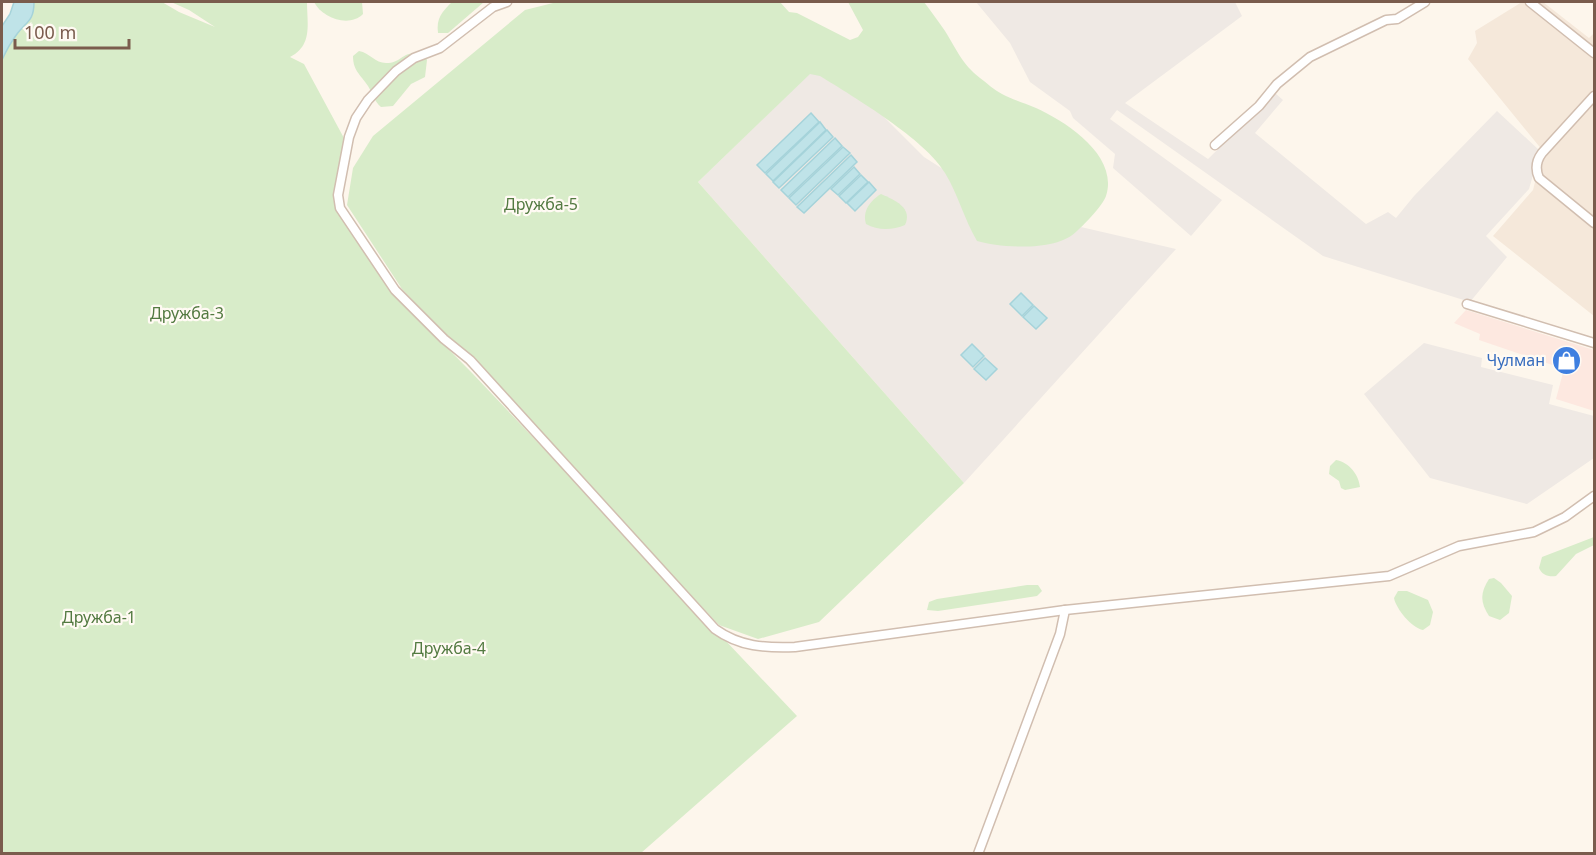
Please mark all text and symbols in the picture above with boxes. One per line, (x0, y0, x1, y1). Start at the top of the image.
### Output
scale bar (15, 12, 129, 50)
text: 100 m (24, 20, 76, 44)
park label: Дружба-5 (504, 193, 578, 215)
park label: Дружба-3 (150, 302, 224, 324)
shop icon: Чулман (1550, 344, 1582, 376)
place label: Чулман (1486, 349, 1545, 371)
park label: Дружба-1 (62, 606, 136, 628)
park label: Дружба-4 (412, 637, 486, 659)

